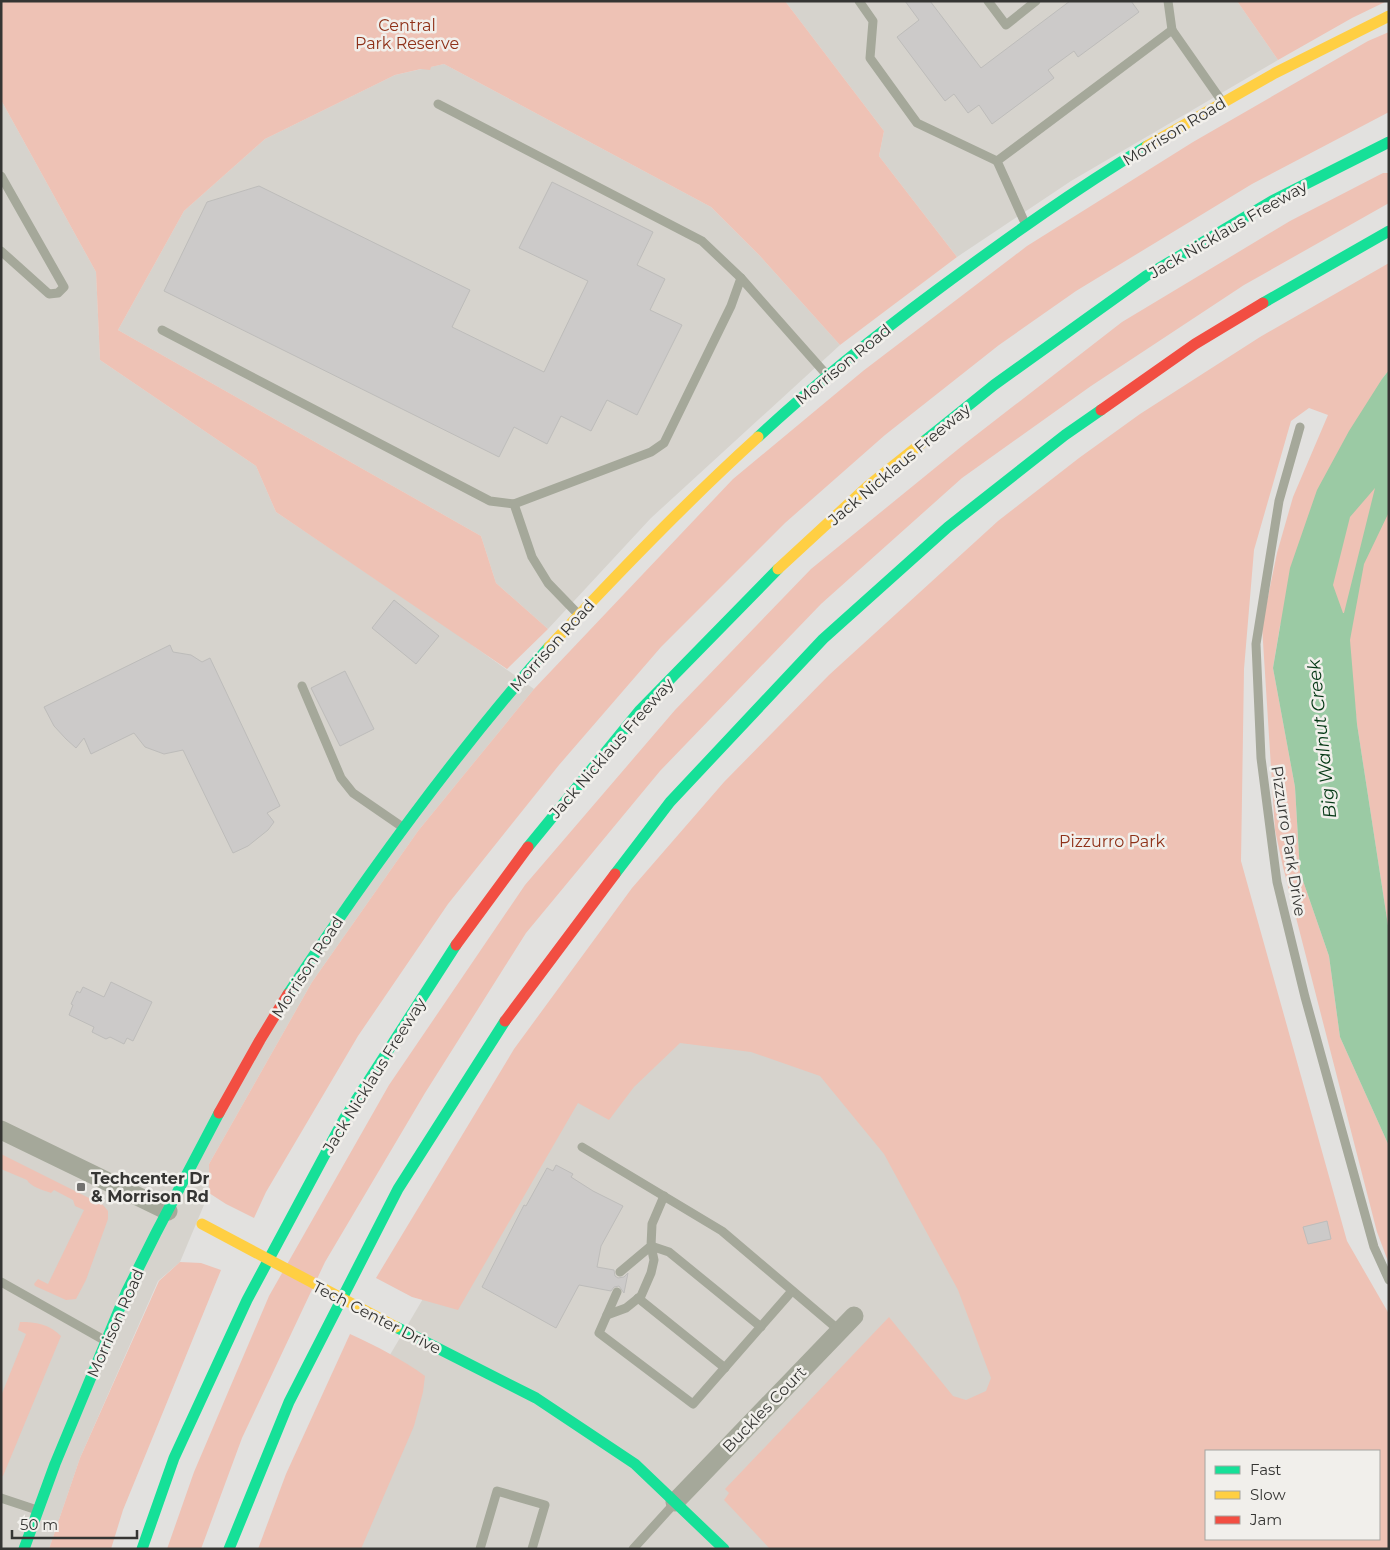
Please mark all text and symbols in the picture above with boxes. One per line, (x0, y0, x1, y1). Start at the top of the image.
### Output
park label: Central Park Reserve (355, 16, 459, 53)
street label: Morrison Road (1119, 93, 1229, 170)
street label: Jack Nicklaus Freeway (1145, 176, 1311, 283)
street label: Morrison Road (792, 320, 895, 409)
street label: Jack Nicklaus Freeway (824, 399, 974, 530)
street label: Morrison Road (506, 596, 599, 695)
water label: Big Walnut Creek (1303, 657, 1341, 820)
street label: Jack Nicklaus Freeway (545, 674, 678, 823)
street label: Pizzurro Park Drive (1267, 764, 1310, 918)
park label: Pizzurro Park (1059, 832, 1166, 851)
street label: Morrison Road (268, 913, 347, 1021)
street label: Jack Nicklaus Freeway (318, 994, 430, 1157)
place label: Techcenter Dr & Morrison Rd (91, 1169, 210, 1206)
marker: Techcenter Dr & Morrison Rd (75, 1181, 87, 1193)
street label: Morrison Road (83, 1266, 148, 1380)
street label: Tech Center Drive (309, 1277, 444, 1358)
street label: Buckles Court (719, 1362, 810, 1456)
legend (1205, 1450, 1380, 1540)
text: Fast (1250, 1460, 1281, 1479)
text: Slow (1250, 1485, 1286, 1504)
scale bar (12, 1508, 138, 1540)
text: Jam (1249, 1510, 1282, 1529)
text: 50 m (20, 1515, 58, 1534)

